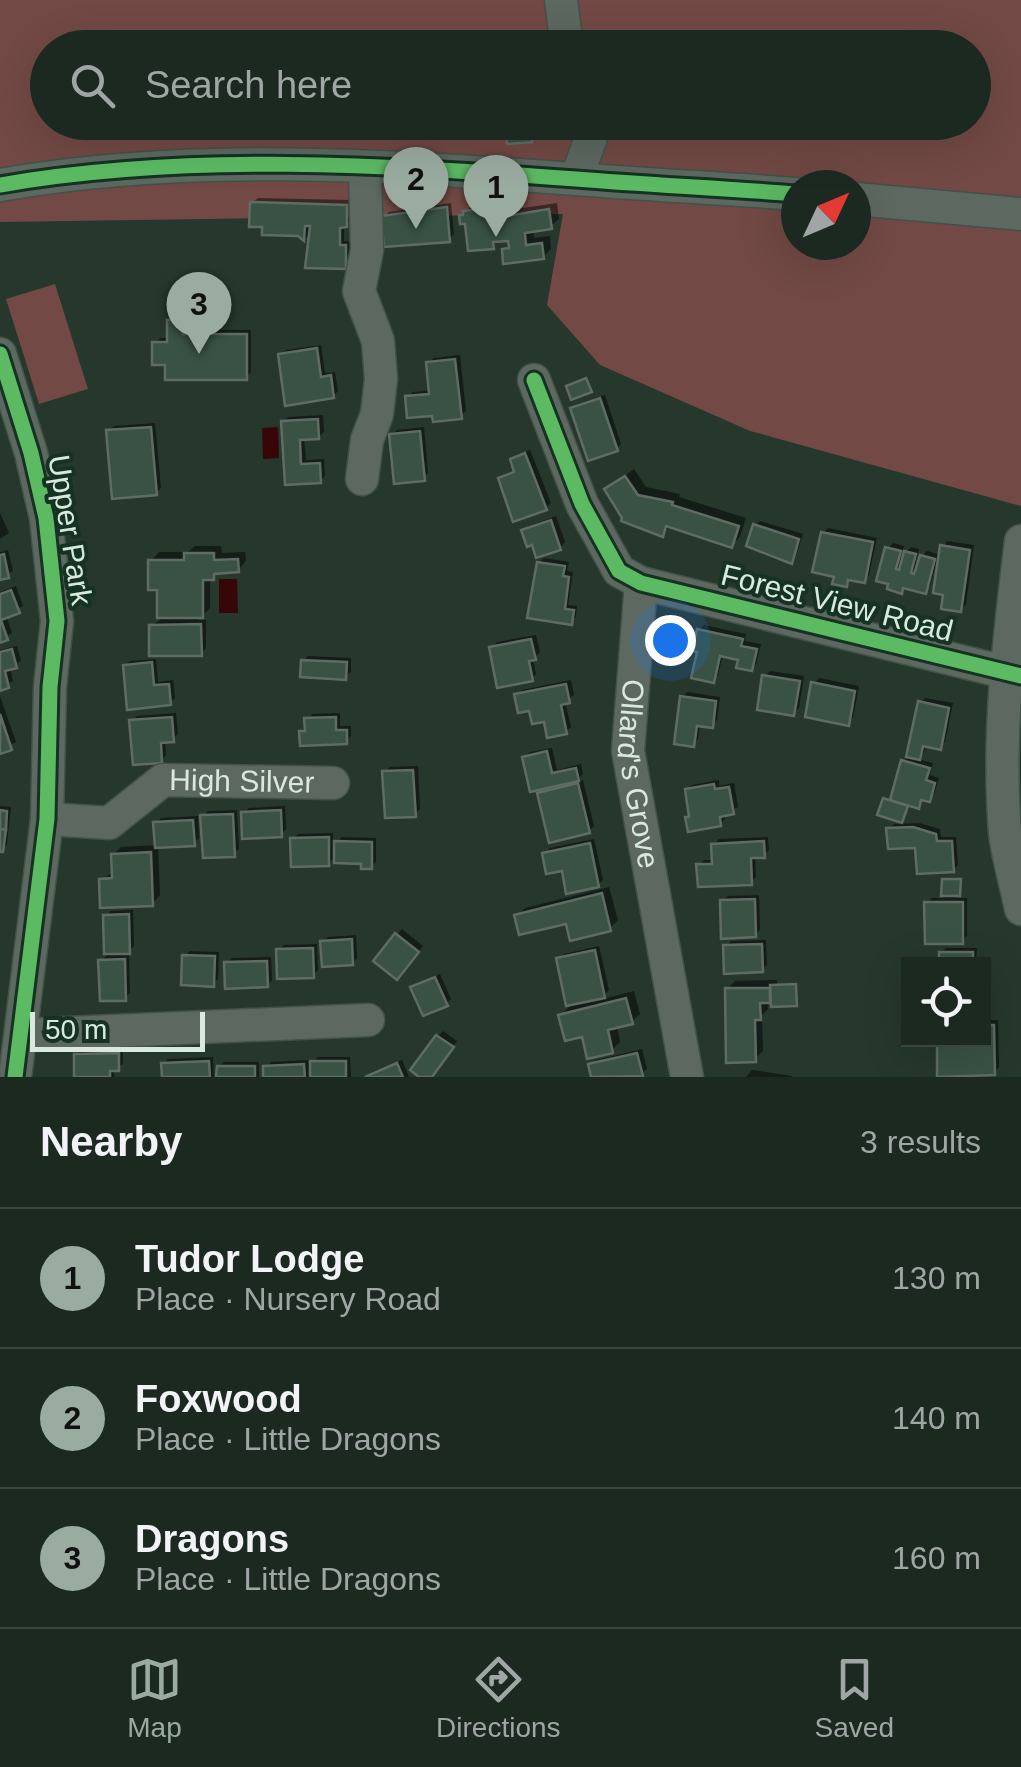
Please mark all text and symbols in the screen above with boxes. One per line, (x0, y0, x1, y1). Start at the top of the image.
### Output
search box (30, 30, 991, 140)
icon: search (65, 58, 120, 113)
text: Search here (145, 64, 352, 106)
pin: 2 (384, 146, 448, 229)
pin: 1 (464, 154, 528, 237)
north arrow (781, 170, 871, 260)
pin: 3 (166, 272, 232, 354)
street label: Upper Park (42, 452, 99, 608)
street label: Forest View Road (718, 558, 957, 647)
your location (645, 615, 696, 666)
street label: Ollard's Grove (611, 678, 666, 871)
street label: High Silver (169, 763, 315, 799)
map controls (901, 957, 991, 1047)
button: locate (901, 957, 991, 1047)
scale bar (30, 1007, 205, 1052)
text: 50 m (45, 1014, 107, 1045)
text: Nearby (40, 1118, 182, 1165)
text: 3 results (860, 1124, 981, 1160)
text: Tudor Lodge (135, 1238, 364, 1280)
text: 1 (64, 1260, 81, 1296)
text: 130 m (892, 1260, 981, 1296)
text: Place · Nursery Road (135, 1281, 441, 1317)
text: Foxwood (135, 1378, 302, 1420)
text: 2 (64, 1400, 81, 1436)
text: 140 m (892, 1400, 981, 1436)
text: Place · Little Dragons (135, 1421, 441, 1457)
text: Dragons (135, 1518, 289, 1560)
text: 3 (64, 1540, 81, 1576)
text: 160 m (892, 1540, 981, 1576)
text: Place · Little Dragons (135, 1561, 441, 1597)
tab: Map (127, 1652, 182, 1744)
tab: Directions (436, 1652, 561, 1744)
tab: Saved (815, 1652, 894, 1744)

